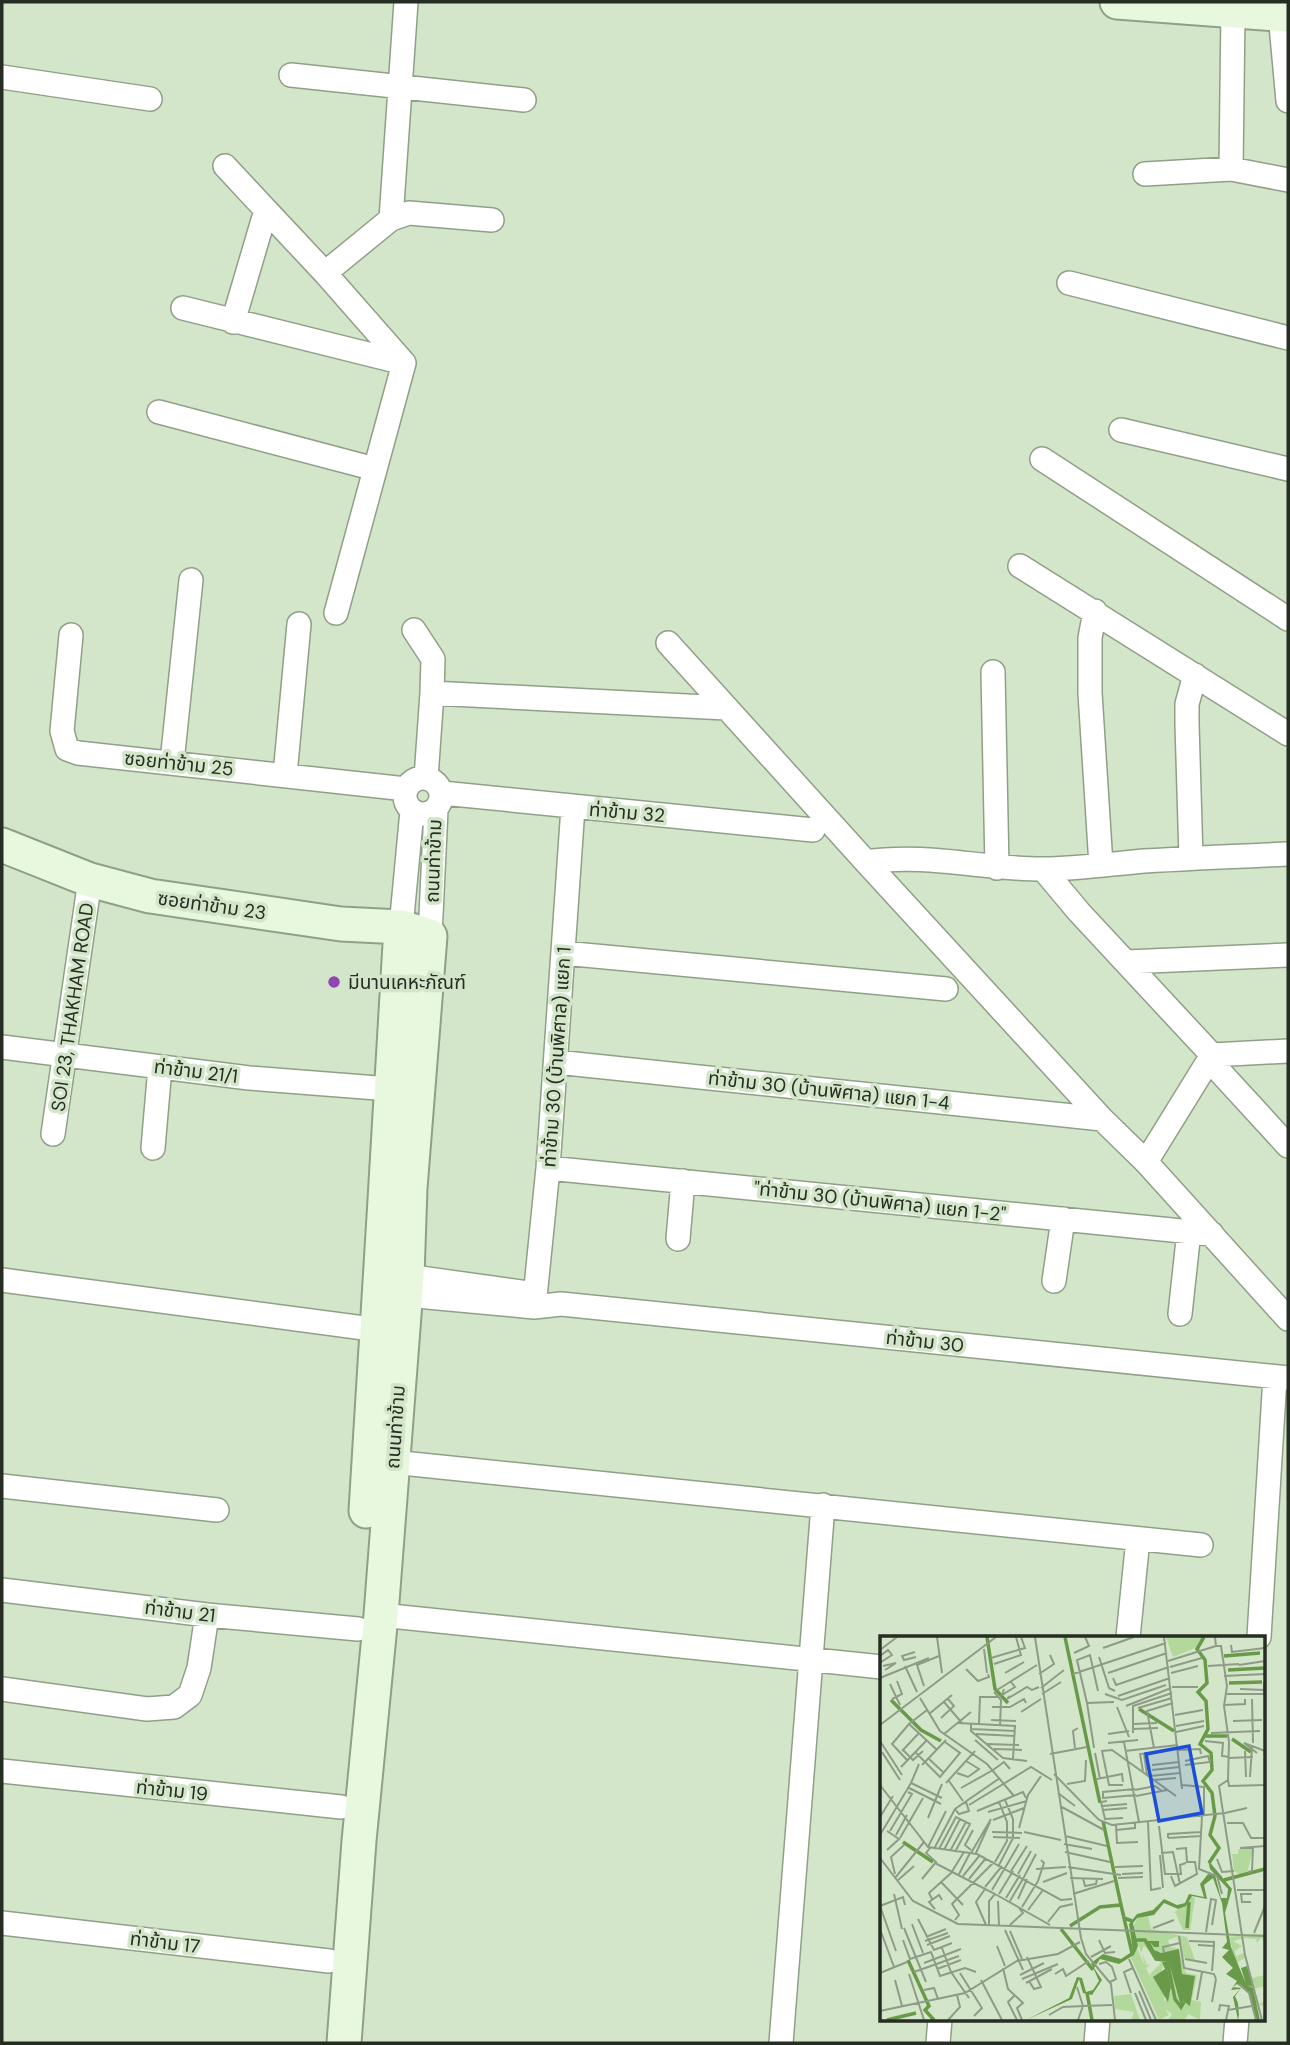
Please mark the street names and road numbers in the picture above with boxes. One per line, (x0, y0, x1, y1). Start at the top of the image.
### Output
street label: ซอยท่าข้าม 25 (123, 745, 235, 782)
street label: ท่าข้าม 32 (588, 797, 666, 828)
street label: ถนนท่าข้าม (420, 819, 447, 903)
street label: ซอยท่าข้าม 23 (156, 886, 268, 925)
street label: SOI 23, THAKHAM ROAD (45, 901, 100, 1113)
street label: ท่าข้าม 30 (บ้านพิศาล) แยก 1 (536, 946, 577, 1168)
street label: ท่าข้าม 21/1 (153, 1054, 239, 1089)
street label: ท่าข้าม 30 (บ้านพิศาล) แยก 1-4 (707, 1065, 951, 1116)
street label: "ท่าข้าม 30 (บ้านพิศาล) แยก 1-2" (753, 1176, 1007, 1227)
street label: ท่าข้าม 30 (885, 1325, 965, 1358)
street label: ถนนท่าข้าม (380, 1384, 411, 1470)
street label: ท่าข้าม 21 (143, 1595, 217, 1628)
street label: ท่าข้าม 19 (135, 1774, 209, 1807)
street label: ท่าข้าม 17 (129, 1926, 201, 1959)

